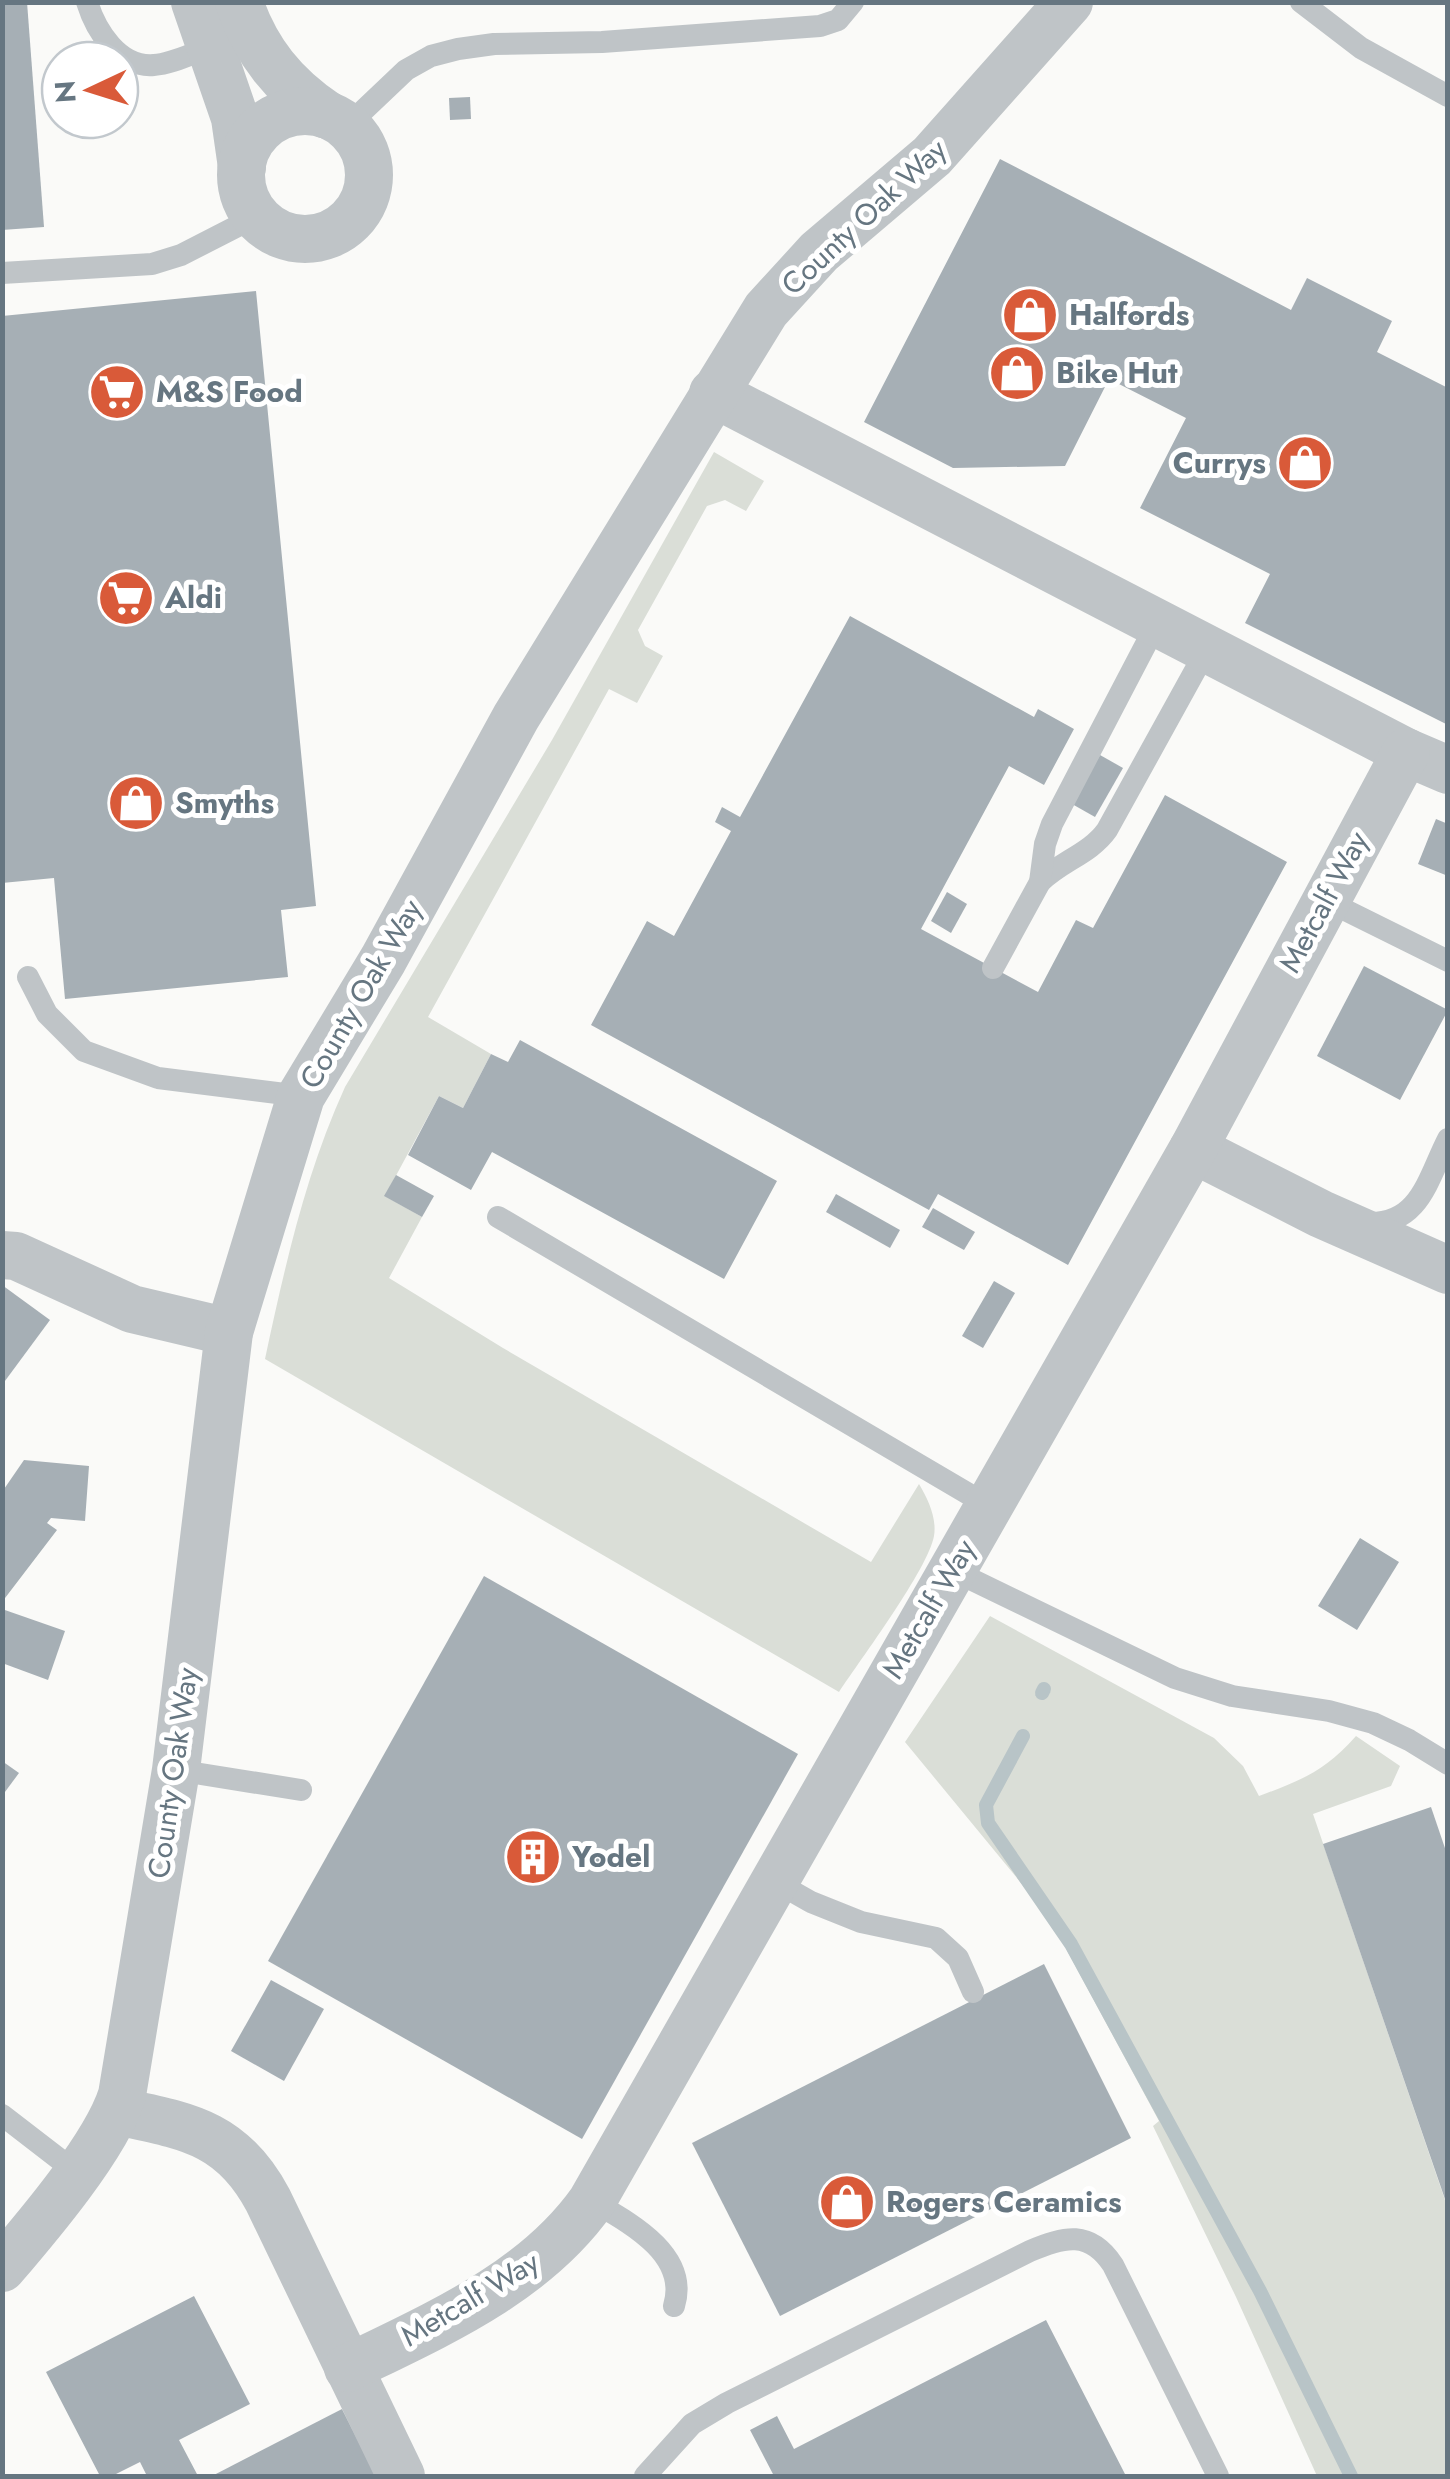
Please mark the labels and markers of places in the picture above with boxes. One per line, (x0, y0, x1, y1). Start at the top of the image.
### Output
shop icon: Halfords (1000, 285, 1060, 345)
place label: Halfords (1069, 293, 1189, 336)
shop icon: Bike Hut (987, 343, 1047, 403)
place label: Bike Hut (1056, 351, 1178, 394)
supermarket icon: M&S Food (87, 362, 147, 422)
place label: M&S Food (156, 370, 303, 413)
shop icon: Currys (1275, 433, 1335, 493)
place label: Currys (1173, 441, 1266, 484)
supermarket icon: Aldi (96, 568, 156, 628)
place label: Aldi (164, 576, 222, 619)
shop icon: Smyths (106, 773, 166, 833)
place label: Smyths (175, 781, 274, 824)
building icon: Yodel (503, 1827, 563, 1887)
place label: Yodel (571, 1835, 650, 1878)
shop icon: Rogers Ceramics (817, 2172, 877, 2232)
place label: Rogers Ceramics (886, 2180, 1122, 2223)

